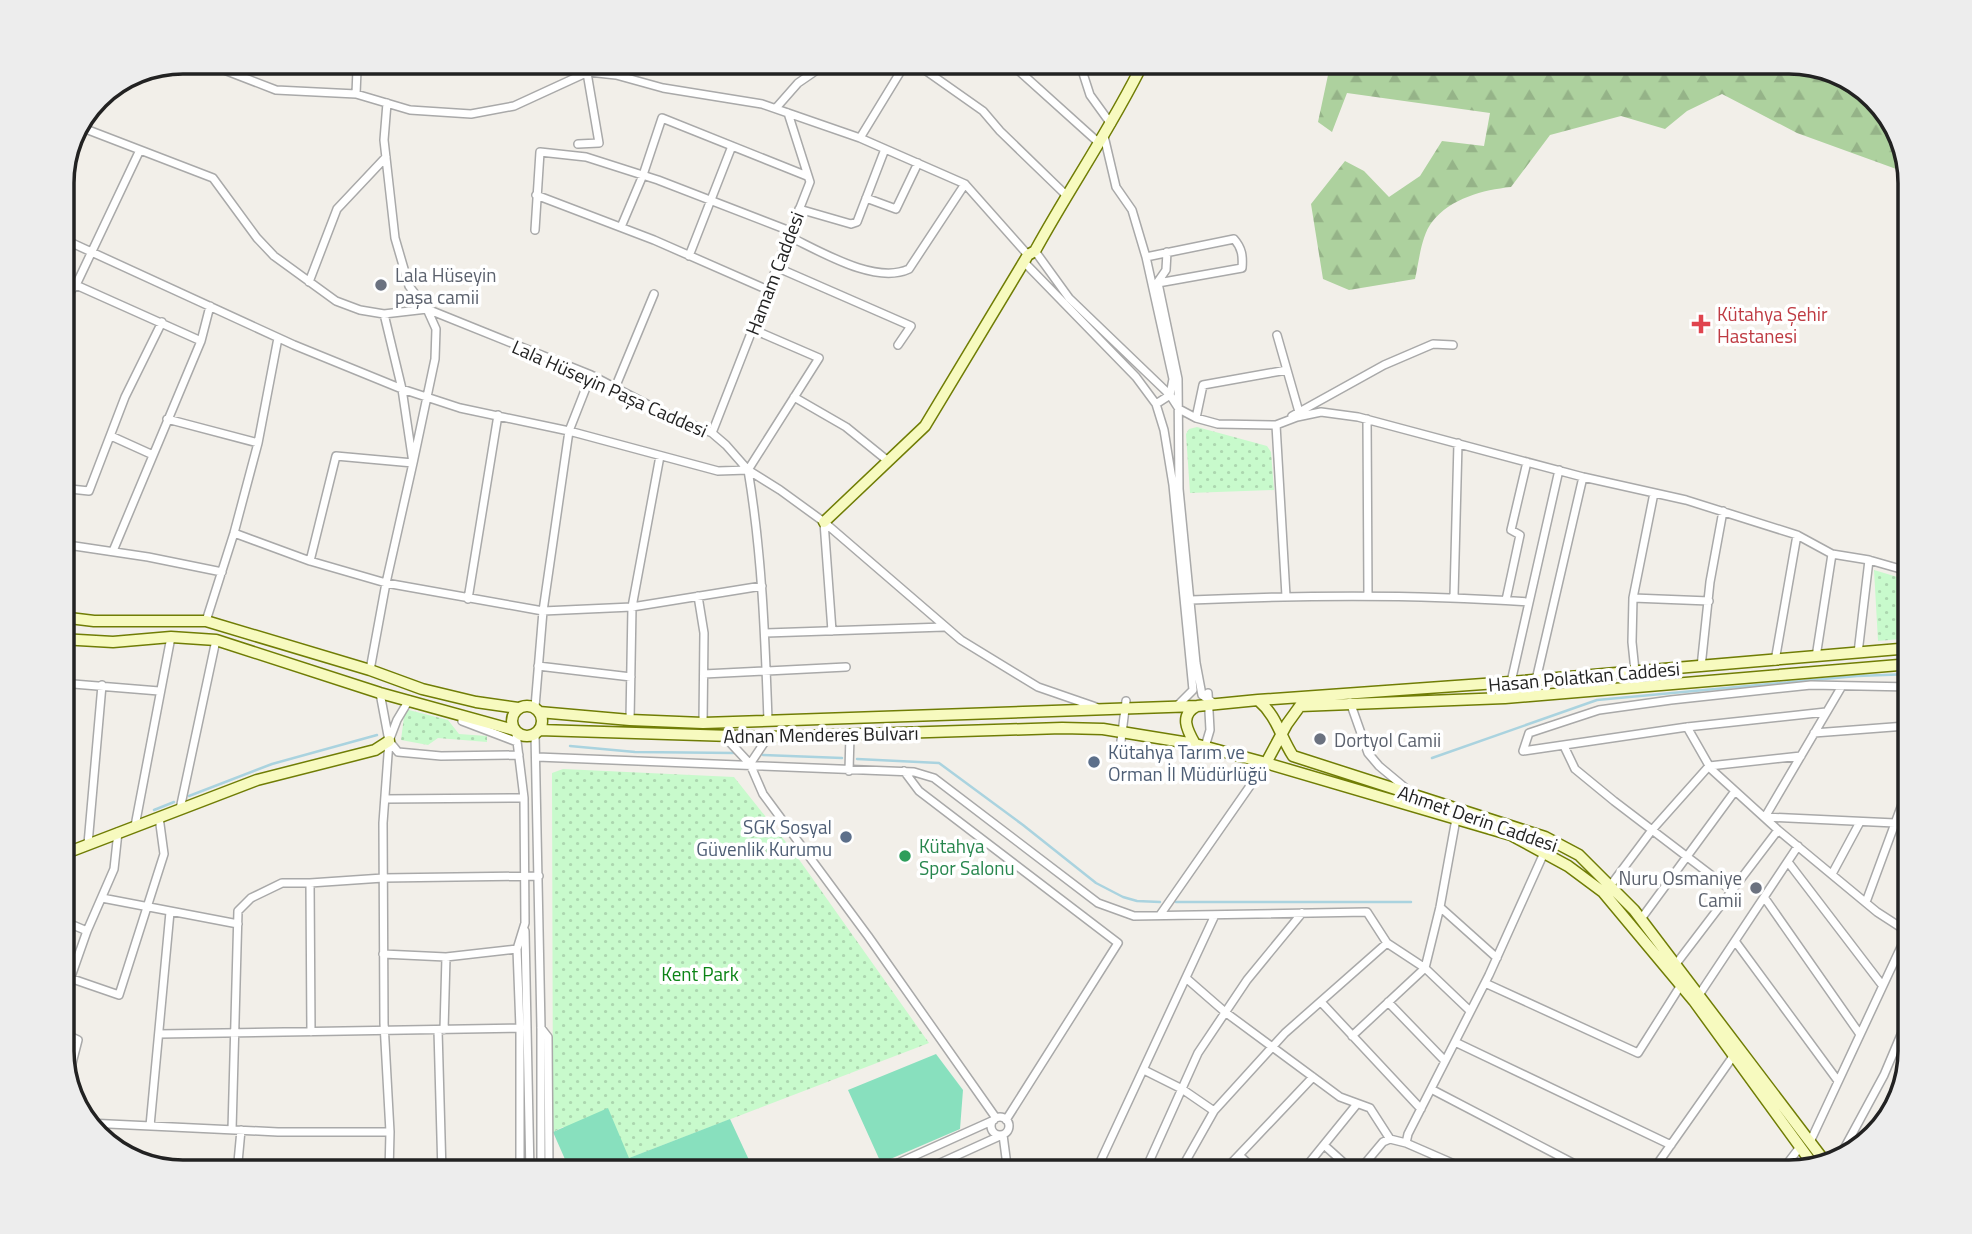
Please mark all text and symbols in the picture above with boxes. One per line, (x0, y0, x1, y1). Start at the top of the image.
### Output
street label: Hamam Caddesi (737, 207, 811, 339)
place label: Lala Hüseyin paşa camii (395, 260, 496, 311)
marker: Lala Hüseyin paşa camii (373, 277, 389, 293)
place label: Kütahya Şehir Hastanesi (1717, 299, 1828, 350)
marker: Kütahya Şehir Hastanesi (1691, 314, 1711, 334)
street label: Lala Hüseyin Paşa Caddesi (508, 332, 712, 444)
street label: Hasan Polatkan Caddesi (1487, 653, 1681, 699)
street label: Adnan Menderes Bulvarı (723, 718, 919, 750)
place label: Dortyol Camii (1334, 725, 1441, 754)
marker: Dortyol Camii (1312, 731, 1328, 747)
place label: Kütahya Tarım ve Orman İl Müdürlüğü (1108, 737, 1267, 788)
marker: Kütahya Tarım ve Orman İl Müdürlüğü (1086, 754, 1102, 770)
street label: Ahmet Derin Caddesi (1394, 777, 1562, 859)
place label: SGK Sosyal Güvenlik Kurumu (696, 812, 832, 863)
marker: SGK Sosyal Güvenlik Kurumu (838, 829, 854, 845)
place label: Kütahya Spor Salonu (919, 831, 1015, 882)
marker: Kütahya Spor Salonu (897, 848, 913, 864)
place label: Nuru Osmaniye Camii (1618, 863, 1742, 914)
marker: Nuru Osmaniye Camii (1748, 880, 1764, 896)
park label: Kent Park (661, 959, 739, 988)

